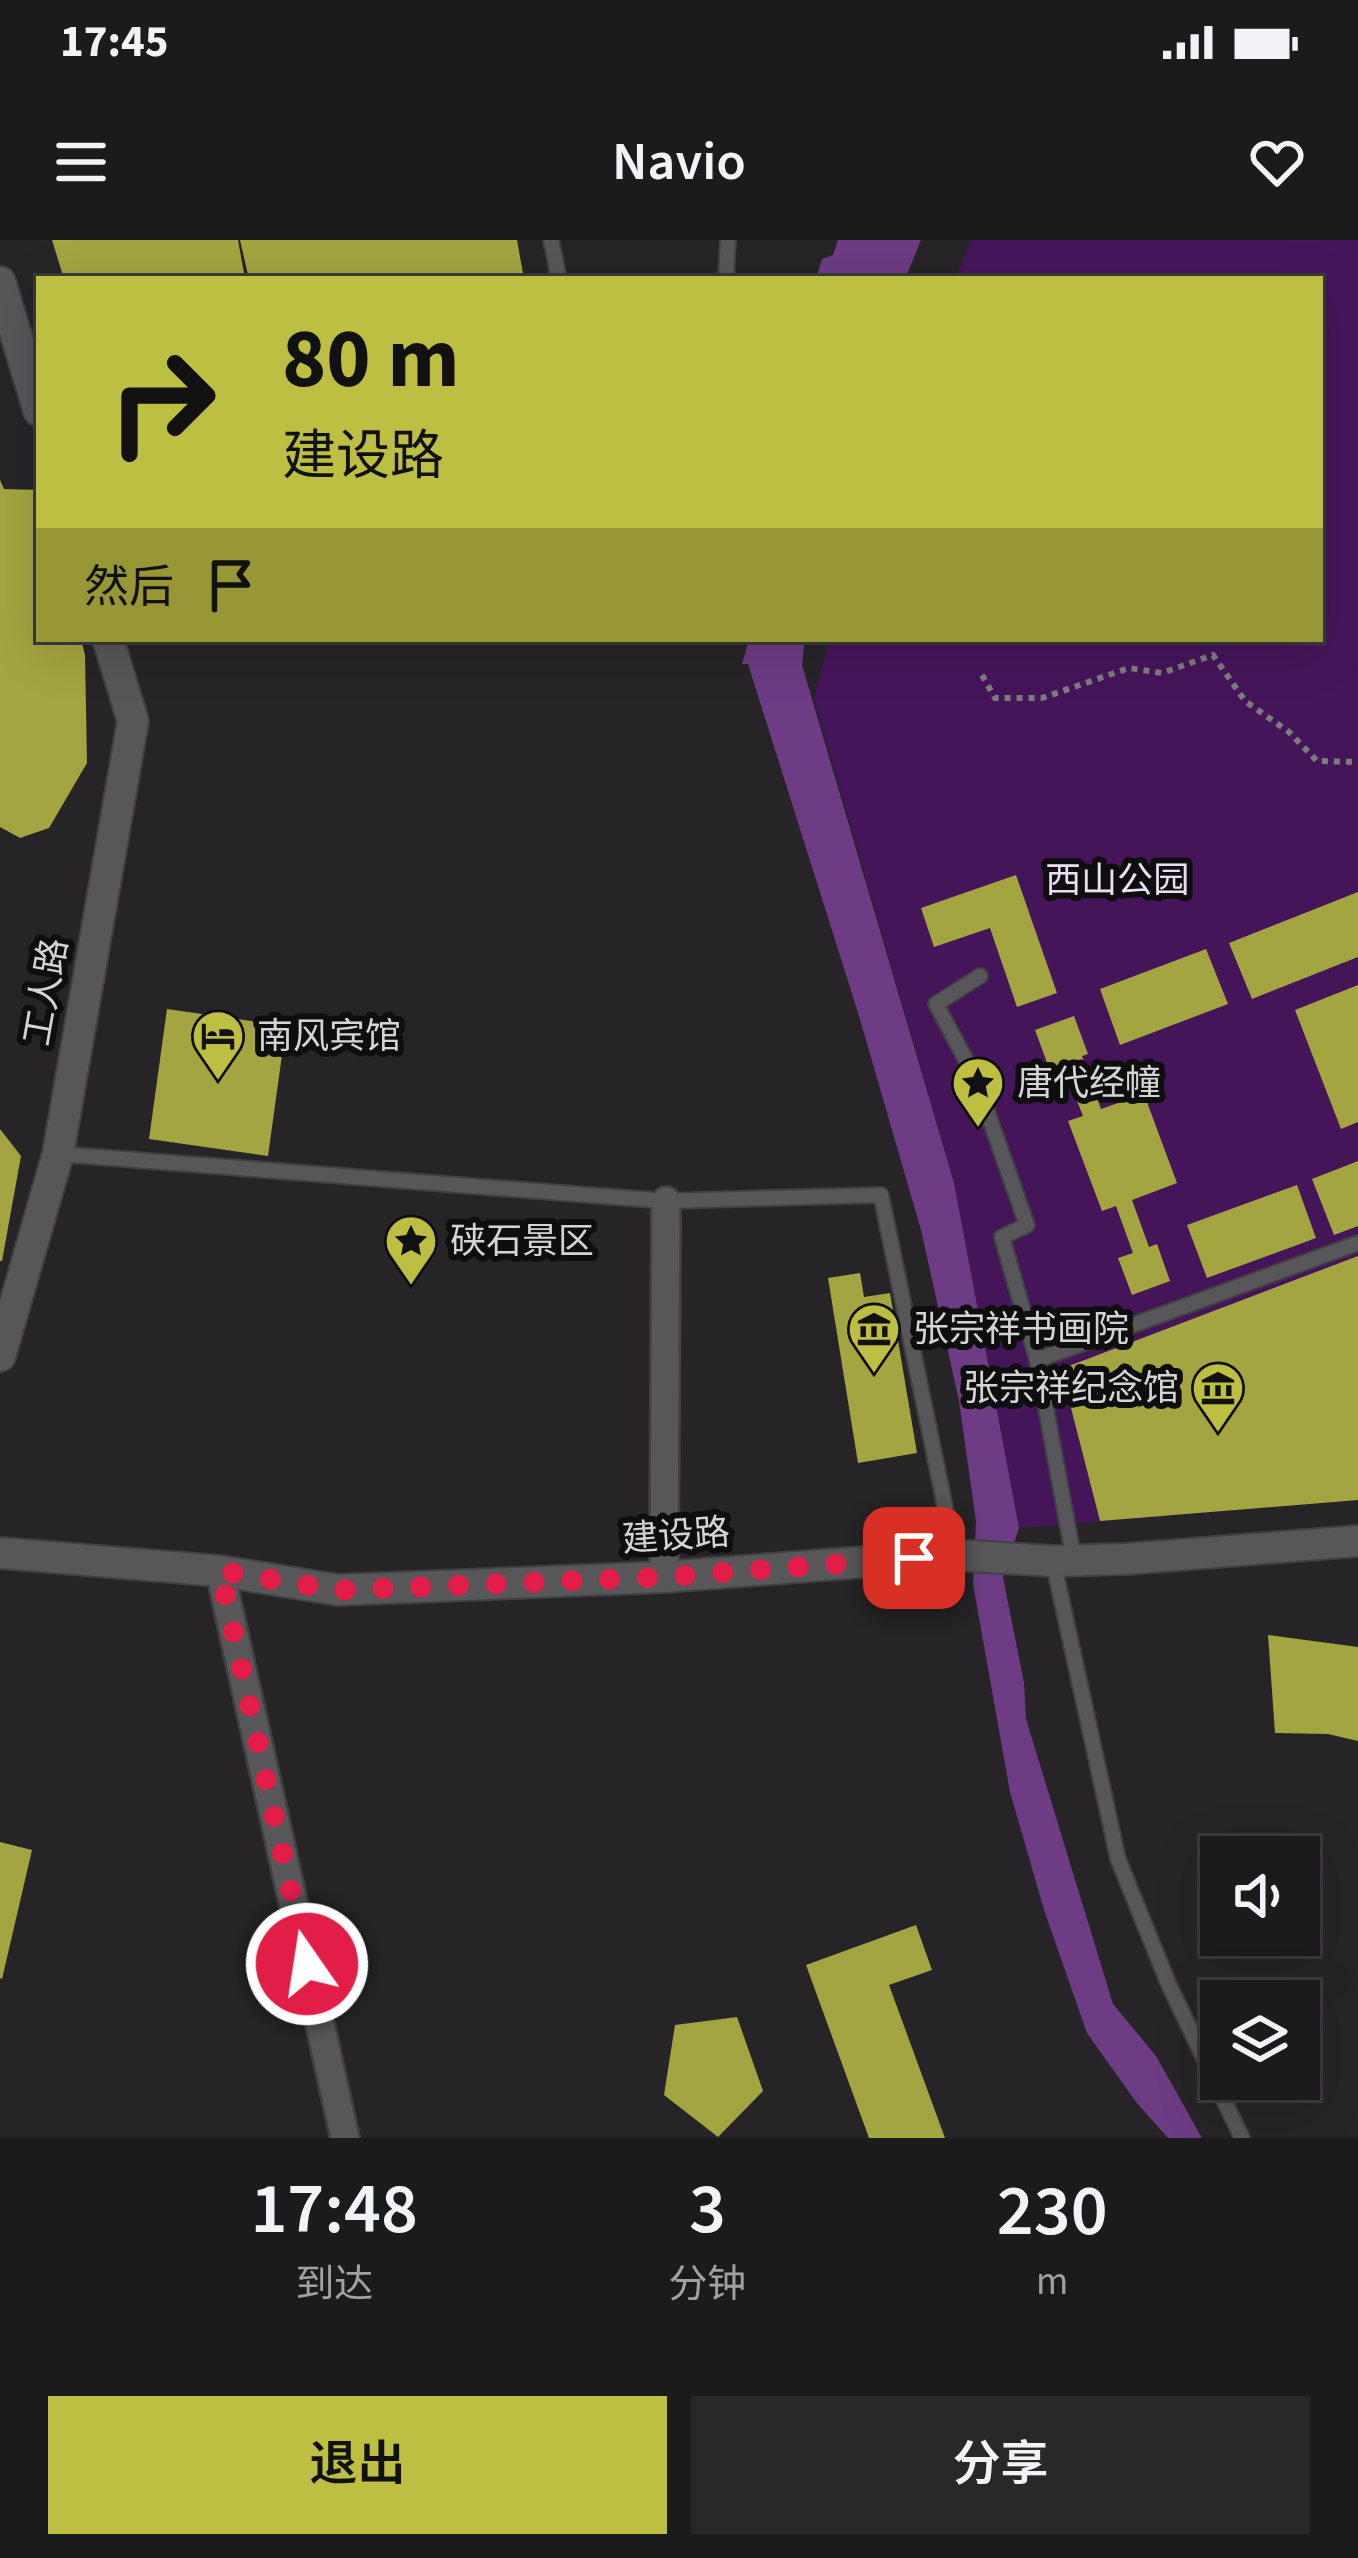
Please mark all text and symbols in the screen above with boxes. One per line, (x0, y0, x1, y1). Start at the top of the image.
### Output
text: 17:45 (60, 10, 169, 74)
text: Navio (612, 124, 746, 201)
icon: menu (48, 129, 114, 195)
icon: heart (1244, 129, 1310, 195)
text: 80 m (282, 300, 460, 420)
icon: right (84, 324, 240, 480)
text: 建设路 (282, 419, 444, 496)
icon: arrive (198, 552, 264, 618)
text: 然后 (84, 556, 174, 620)
park label: 西山公园 (1045, 855, 1189, 906)
street label: 工人路 (12, 934, 80, 1050)
hotel icon: 南风宾馆 (190, 1008, 246, 1082)
place label: 南风宾馆 (257, 1011, 401, 1062)
place icon: 唐代经幢 (950, 1055, 1006, 1129)
place label: 唐代经幢 (1017, 1058, 1161, 1109)
place icon: 硖石景区 (383, 1213, 439, 1287)
place label: 硖石景区 (450, 1216, 594, 1267)
museum icon: 张宗祥书画院 (846, 1301, 902, 1375)
place label: 张宗祥书画院 (913, 1304, 1129, 1355)
museum icon: 张宗祥纪念馆 (1190, 1360, 1246, 1434)
place label: 张宗祥纪念馆 (963, 1363, 1179, 1414)
street label: 建设路 (620, 1507, 732, 1565)
pin (863, 1507, 965, 1609)
icon: arrive (881, 1525, 947, 1591)
map controls (1200, 1836, 1320, 2100)
button: sound (1200, 1836, 1320, 1956)
position arrow (244, 1901, 370, 2027)
button: layers (1200, 1980, 1320, 2100)
text: 17:48 (250, 2158, 418, 2261)
text: 3 (689, 2158, 726, 2261)
text: 230 (997, 2160, 1108, 2263)
text: m (1036, 2254, 1068, 2310)
text: 到达 (295, 2257, 373, 2313)
text: 分钟 (668, 2257, 746, 2313)
button: 退出 (48, 2396, 667, 2534)
button: 分享 (691, 2396, 1310, 2534)

